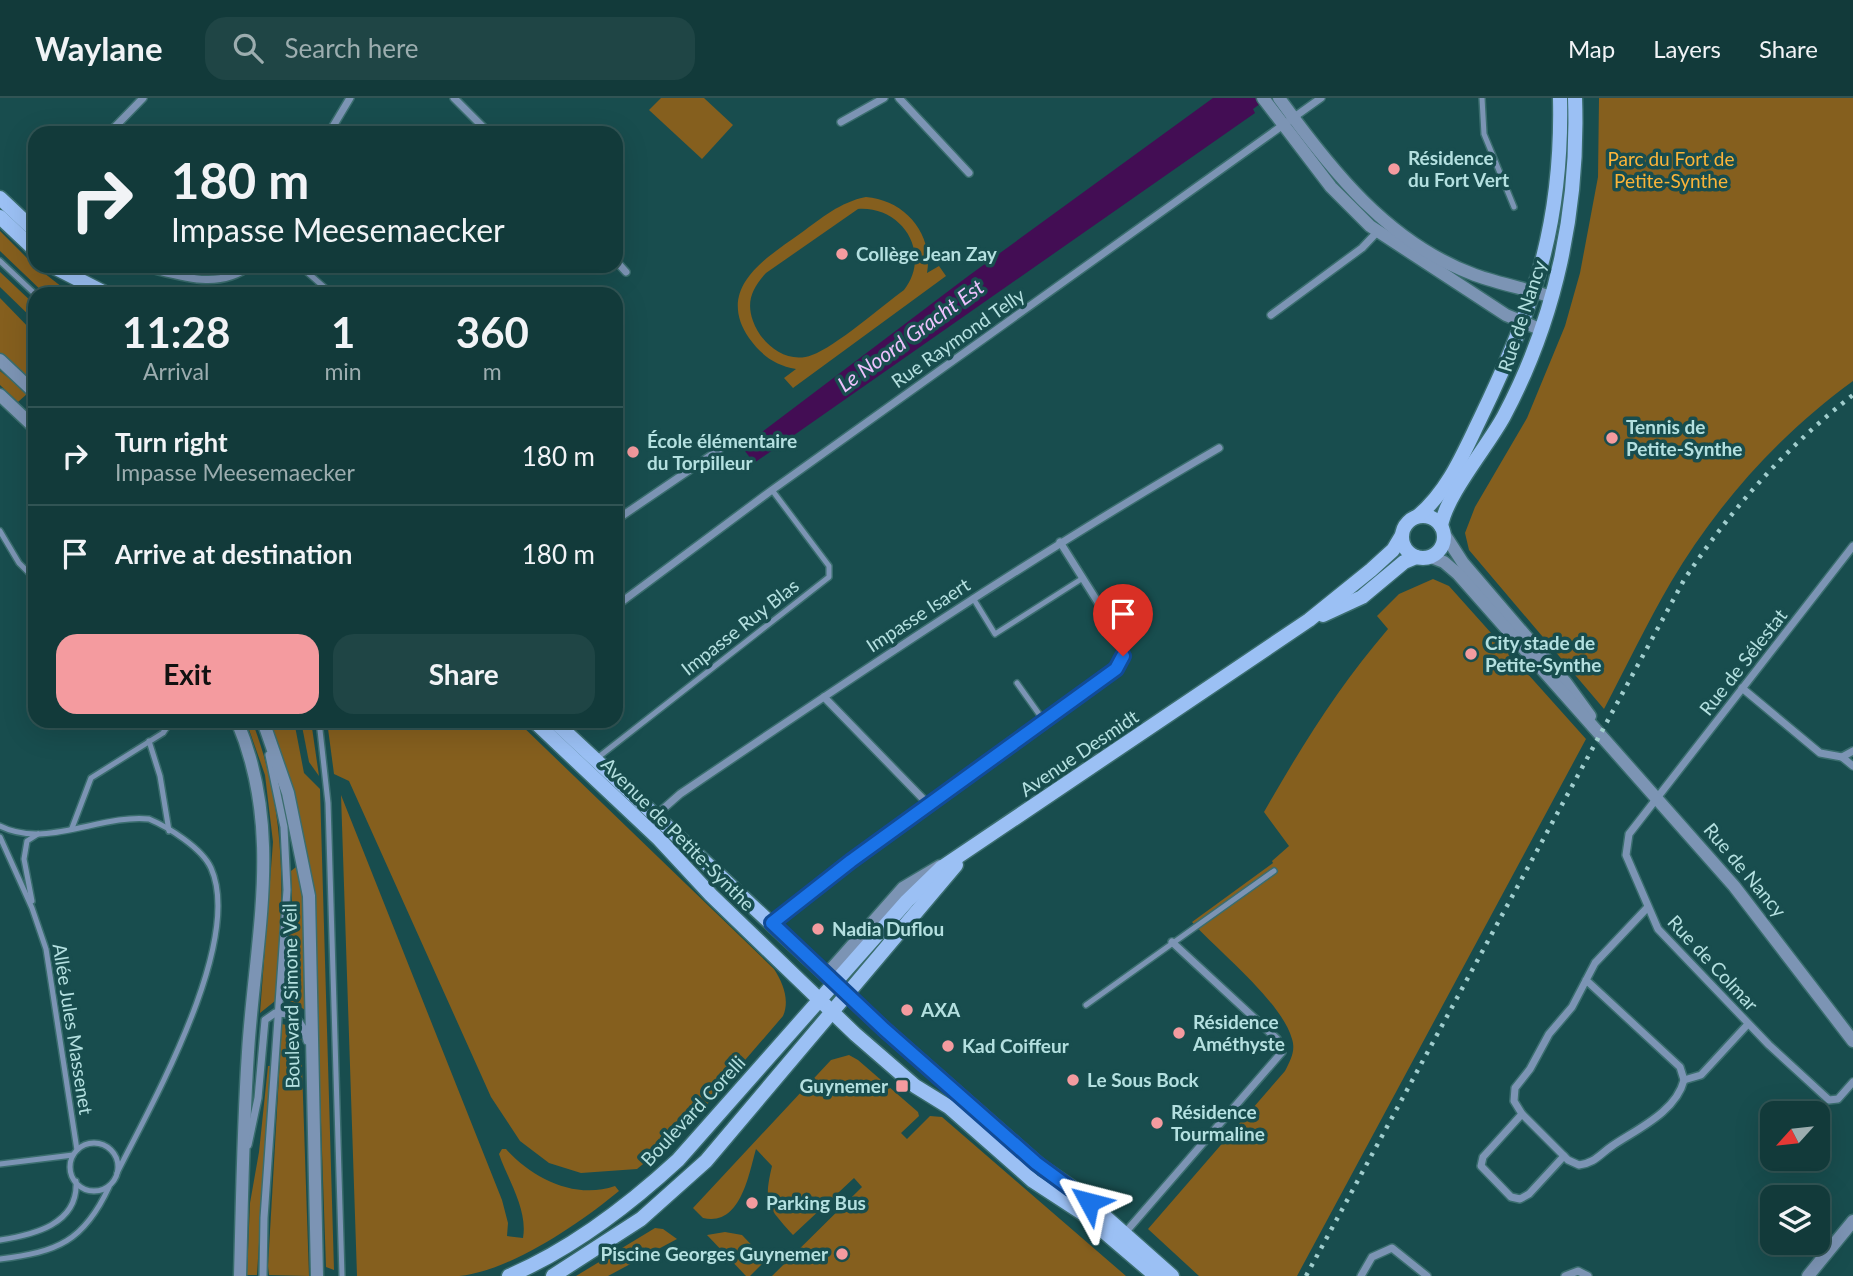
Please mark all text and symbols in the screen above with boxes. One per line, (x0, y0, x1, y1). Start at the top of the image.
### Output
search box (205, 17, 695, 80)
text: Waylane (35, 28, 163, 68)
icon: search (229, 29, 267, 67)
text: Search here (285, 32, 419, 64)
text: Map (1568, 34, 1615, 63)
text: Layers (1653, 34, 1721, 63)
text: Share (1759, 34, 1818, 63)
place label: Résidence du Fort Vert (1408, 146, 1509, 191)
park label: Parc du Fort de Petite-Synthe (1607, 147, 1735, 192)
text: 180 m (171, 151, 309, 209)
icon: right (56, 154, 147, 245)
marker: Résidence du Fort Vert (1386, 161, 1402, 177)
text: Impasse Meesemaecker (171, 210, 505, 249)
place label: Collège Jean Zay (856, 242, 998, 265)
marker: Collège Jean Zay (834, 246, 850, 262)
street label: Rue de Nancy (1493, 257, 1550, 374)
water label: Le Noord Gracht Est (832, 273, 989, 396)
street label: Rue Raymond Telly (887, 283, 1029, 392)
text: 11:28 (122, 307, 230, 357)
text: 1 (331, 307, 355, 357)
text: 360 (456, 307, 529, 357)
text: Arrival (143, 357, 209, 385)
text: min (324, 357, 362, 385)
text: m (483, 357, 502, 385)
place label: Tennis de Petite-Synthe (1626, 415, 1742, 460)
text: Turn right (115, 426, 228, 458)
place label: École élémentaire du Torpilleur (647, 429, 797, 474)
marker: Tennis de Petite-Synthe (1604, 430, 1620, 446)
icon: right (56, 437, 94, 475)
text: 180 m (522, 440, 595, 472)
marker: École élémentaire du Torpilleur (625, 444, 641, 460)
text: Impasse Meesemaecker (115, 458, 355, 486)
icon: arrive (56, 535, 94, 573)
text: Arrive at destination (115, 538, 352, 570)
text: 180 m (522, 538, 595, 570)
street label: Impasse Isaert (862, 573, 974, 657)
street label: Impasse Ruy Blas (676, 574, 803, 680)
pin (1093, 584, 1153, 656)
icon: arrive (1104, 595, 1142, 633)
street label: Rue de Sélestat (1694, 604, 1791, 719)
place label: City stade de Petite-Synthe (1485, 631, 1601, 676)
button: Exit (56, 634, 319, 714)
button: Share (333, 634, 595, 714)
marker: City stade de Petite-Synthe (1463, 646, 1479, 662)
street label: Avenue Desmidt (1015, 704, 1142, 801)
street label: Avenue de Petite-Synthe (597, 752, 760, 915)
street label: Rue de Nancy (1699, 818, 1791, 922)
street label: Boulevard Simone Veil (277, 903, 304, 1089)
street label: Rue de Colmar (1663, 910, 1764, 1015)
place label: Nadia Duflou (832, 917, 944, 940)
marker: Nadia Duflou (810, 921, 826, 937)
street label: Allée Jules Massenet (49, 942, 98, 1116)
place label: AXA (920, 998, 961, 1021)
marker: AXA (899, 1002, 915, 1018)
place label: Résidence Améthyste (1192, 1010, 1285, 1055)
marker: Résidence Améthyste (1171, 1025, 1187, 1041)
place label: Kad Coiffeur (962, 1034, 1070, 1057)
marker: Kad Coiffeur (940, 1038, 956, 1054)
street label: Boulevard Corelli (636, 1051, 750, 1171)
place label: Le Sous Bock (1087, 1068, 1200, 1091)
marker: Le Sous Bock (1065, 1072, 1081, 1088)
place label: Guynemer (800, 1074, 889, 1097)
marker: Guynemer (894, 1078, 910, 1094)
place label: Résidence Tourmaline (1171, 1100, 1265, 1145)
north arrow (1760, 1101, 1830, 1171)
map controls (1760, 1101, 1830, 1255)
marker: Résidence Tourmaline (1149, 1115, 1165, 1131)
position arrow (1052, 1165, 1126, 1239)
button: layers (1760, 1185, 1830, 1255)
place label: Parking Bus (766, 1191, 866, 1214)
marker: Parking Bus (744, 1195, 760, 1211)
place label: Piscine Georges Guynemer (601, 1242, 829, 1265)
marker: Piscine Georges Guynemer (834, 1246, 850, 1262)

